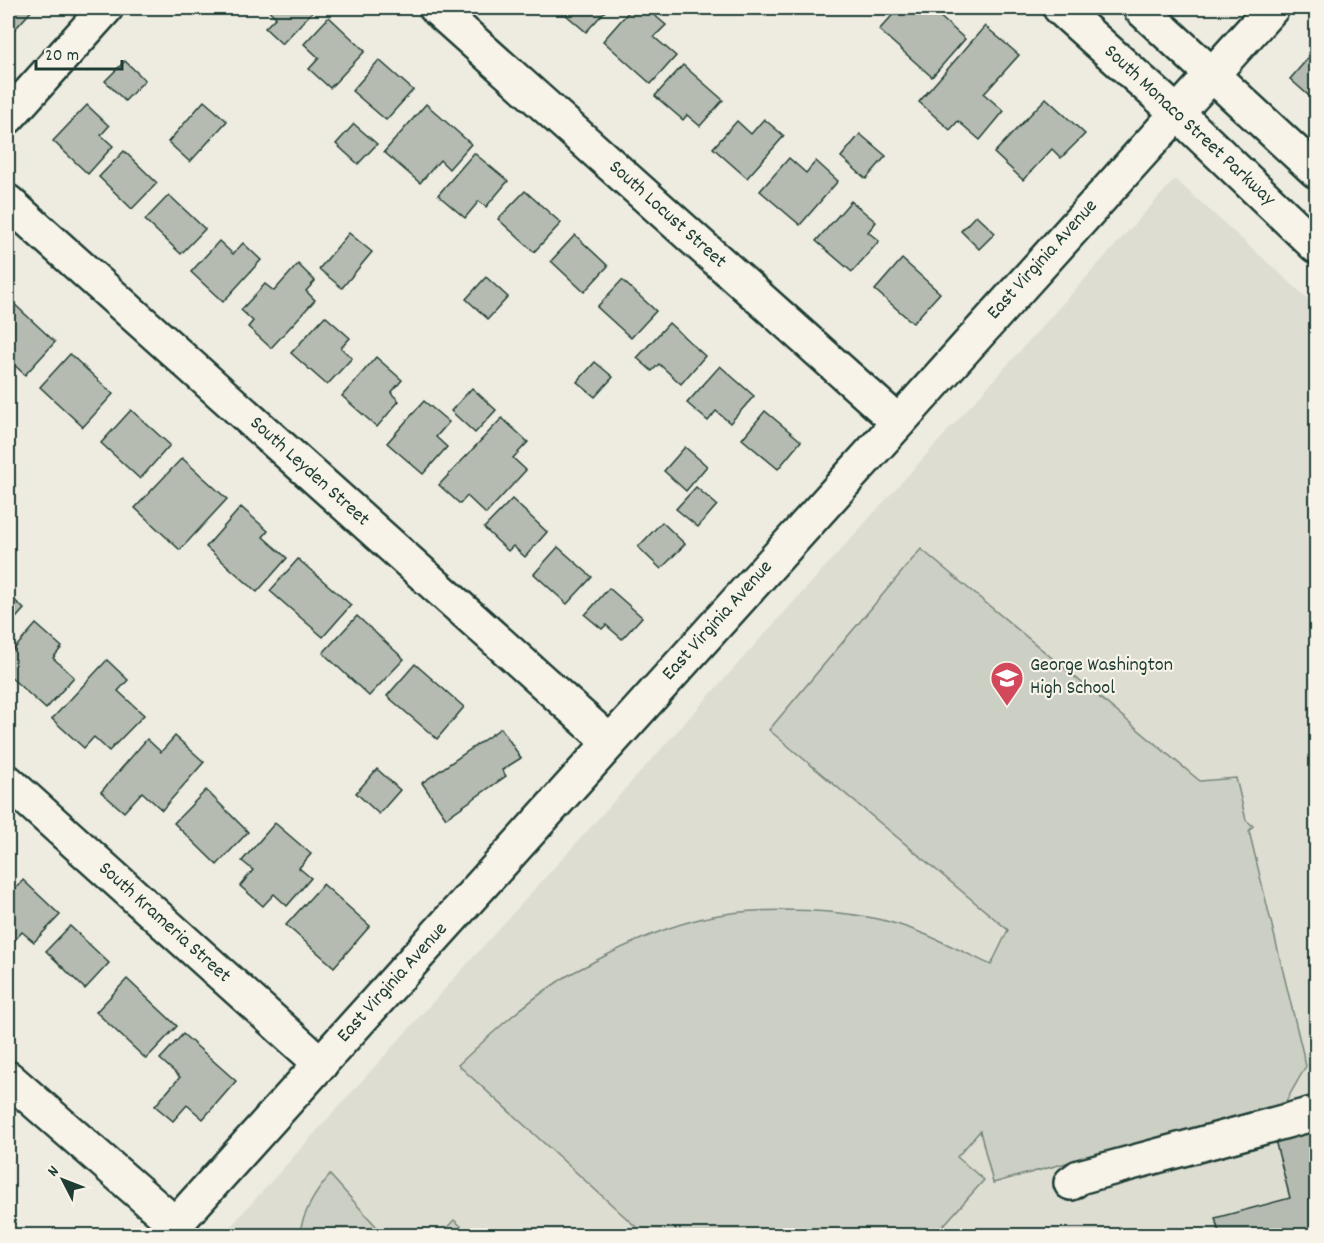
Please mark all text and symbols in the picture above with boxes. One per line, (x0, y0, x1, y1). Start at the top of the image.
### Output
scale bar (36, 33, 122, 71)
street label: South Monaco Street Parkway (1097, 39, 1282, 214)
text: 20 m (45, 44, 79, 69)
street label: South Locust Street (602, 154, 732, 276)
street label: East Virginia Avenue (981, 193, 1105, 326)
street label: South Leyden Street (243, 410, 375, 534)
street label: East Virginia Avenue (656, 554, 780, 687)
place label: George Washington High School (1030, 652, 1173, 703)
school or university icon: George Washington High School (989, 660, 1025, 707)
street label: South Krameria Street (92, 856, 236, 990)
street label: East Virginia Avenue (331, 916, 455, 1049)
north arrow (33, 1150, 93, 1210)
text: N (43, 1161, 65, 1182)

